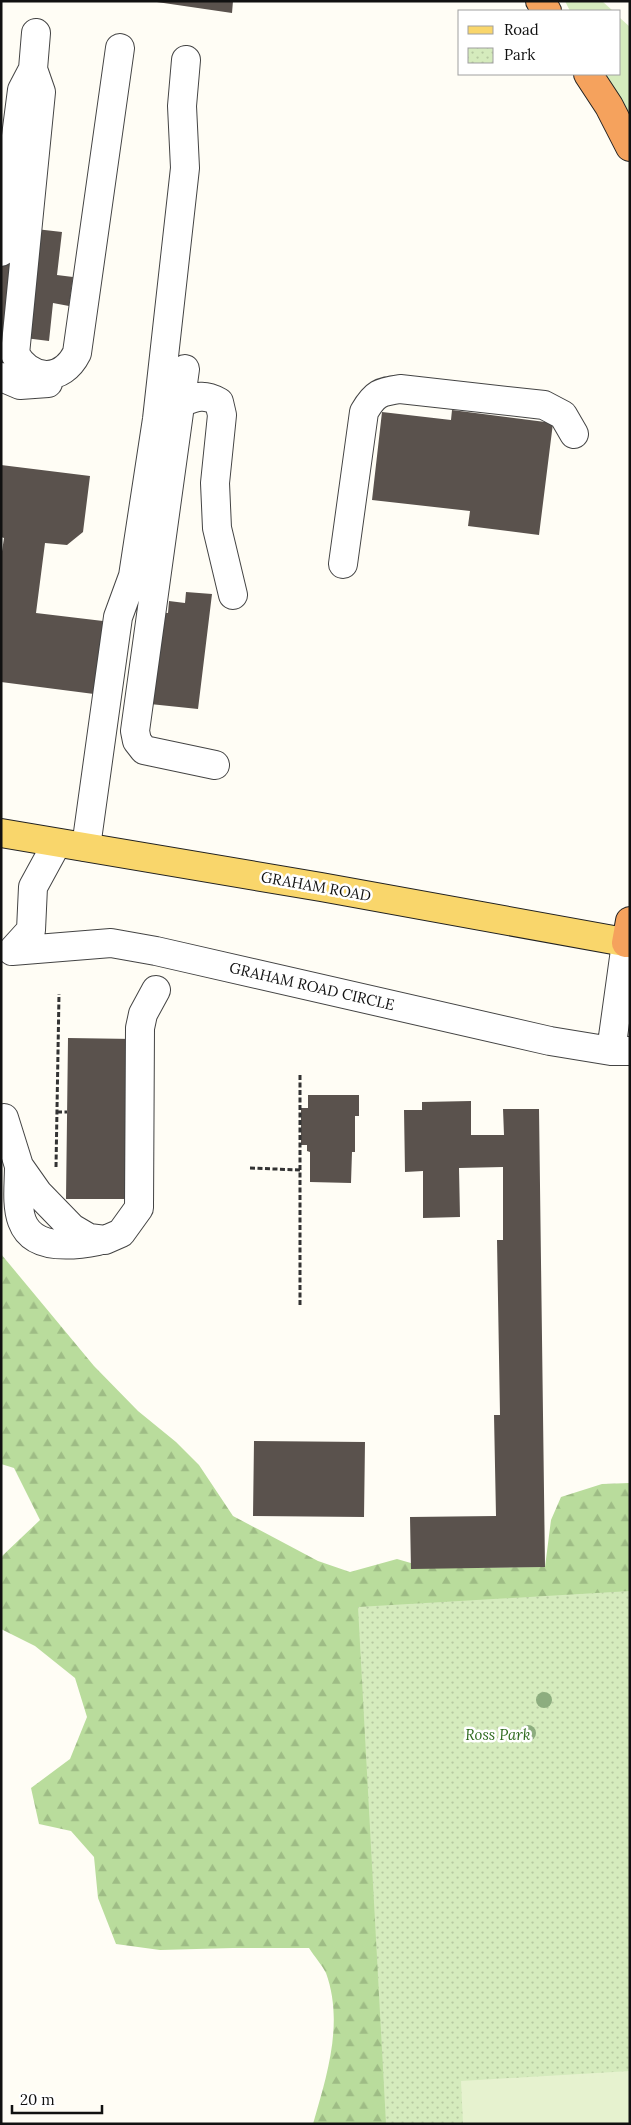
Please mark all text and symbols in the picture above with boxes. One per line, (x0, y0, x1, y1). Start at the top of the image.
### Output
legend (458, 10, 621, 75)
text: Road (504, 20, 539, 39)
text: Park (504, 45, 535, 64)
street label: GRAHAM ROAD (259, 867, 373, 905)
street label: GRAHAM ROAD CIRCLE (228, 958, 396, 1014)
park label: Ross Park (465, 1725, 531, 1744)
scale bar (12, 2082, 102, 2114)
text: 20 m (20, 2090, 55, 2109)

